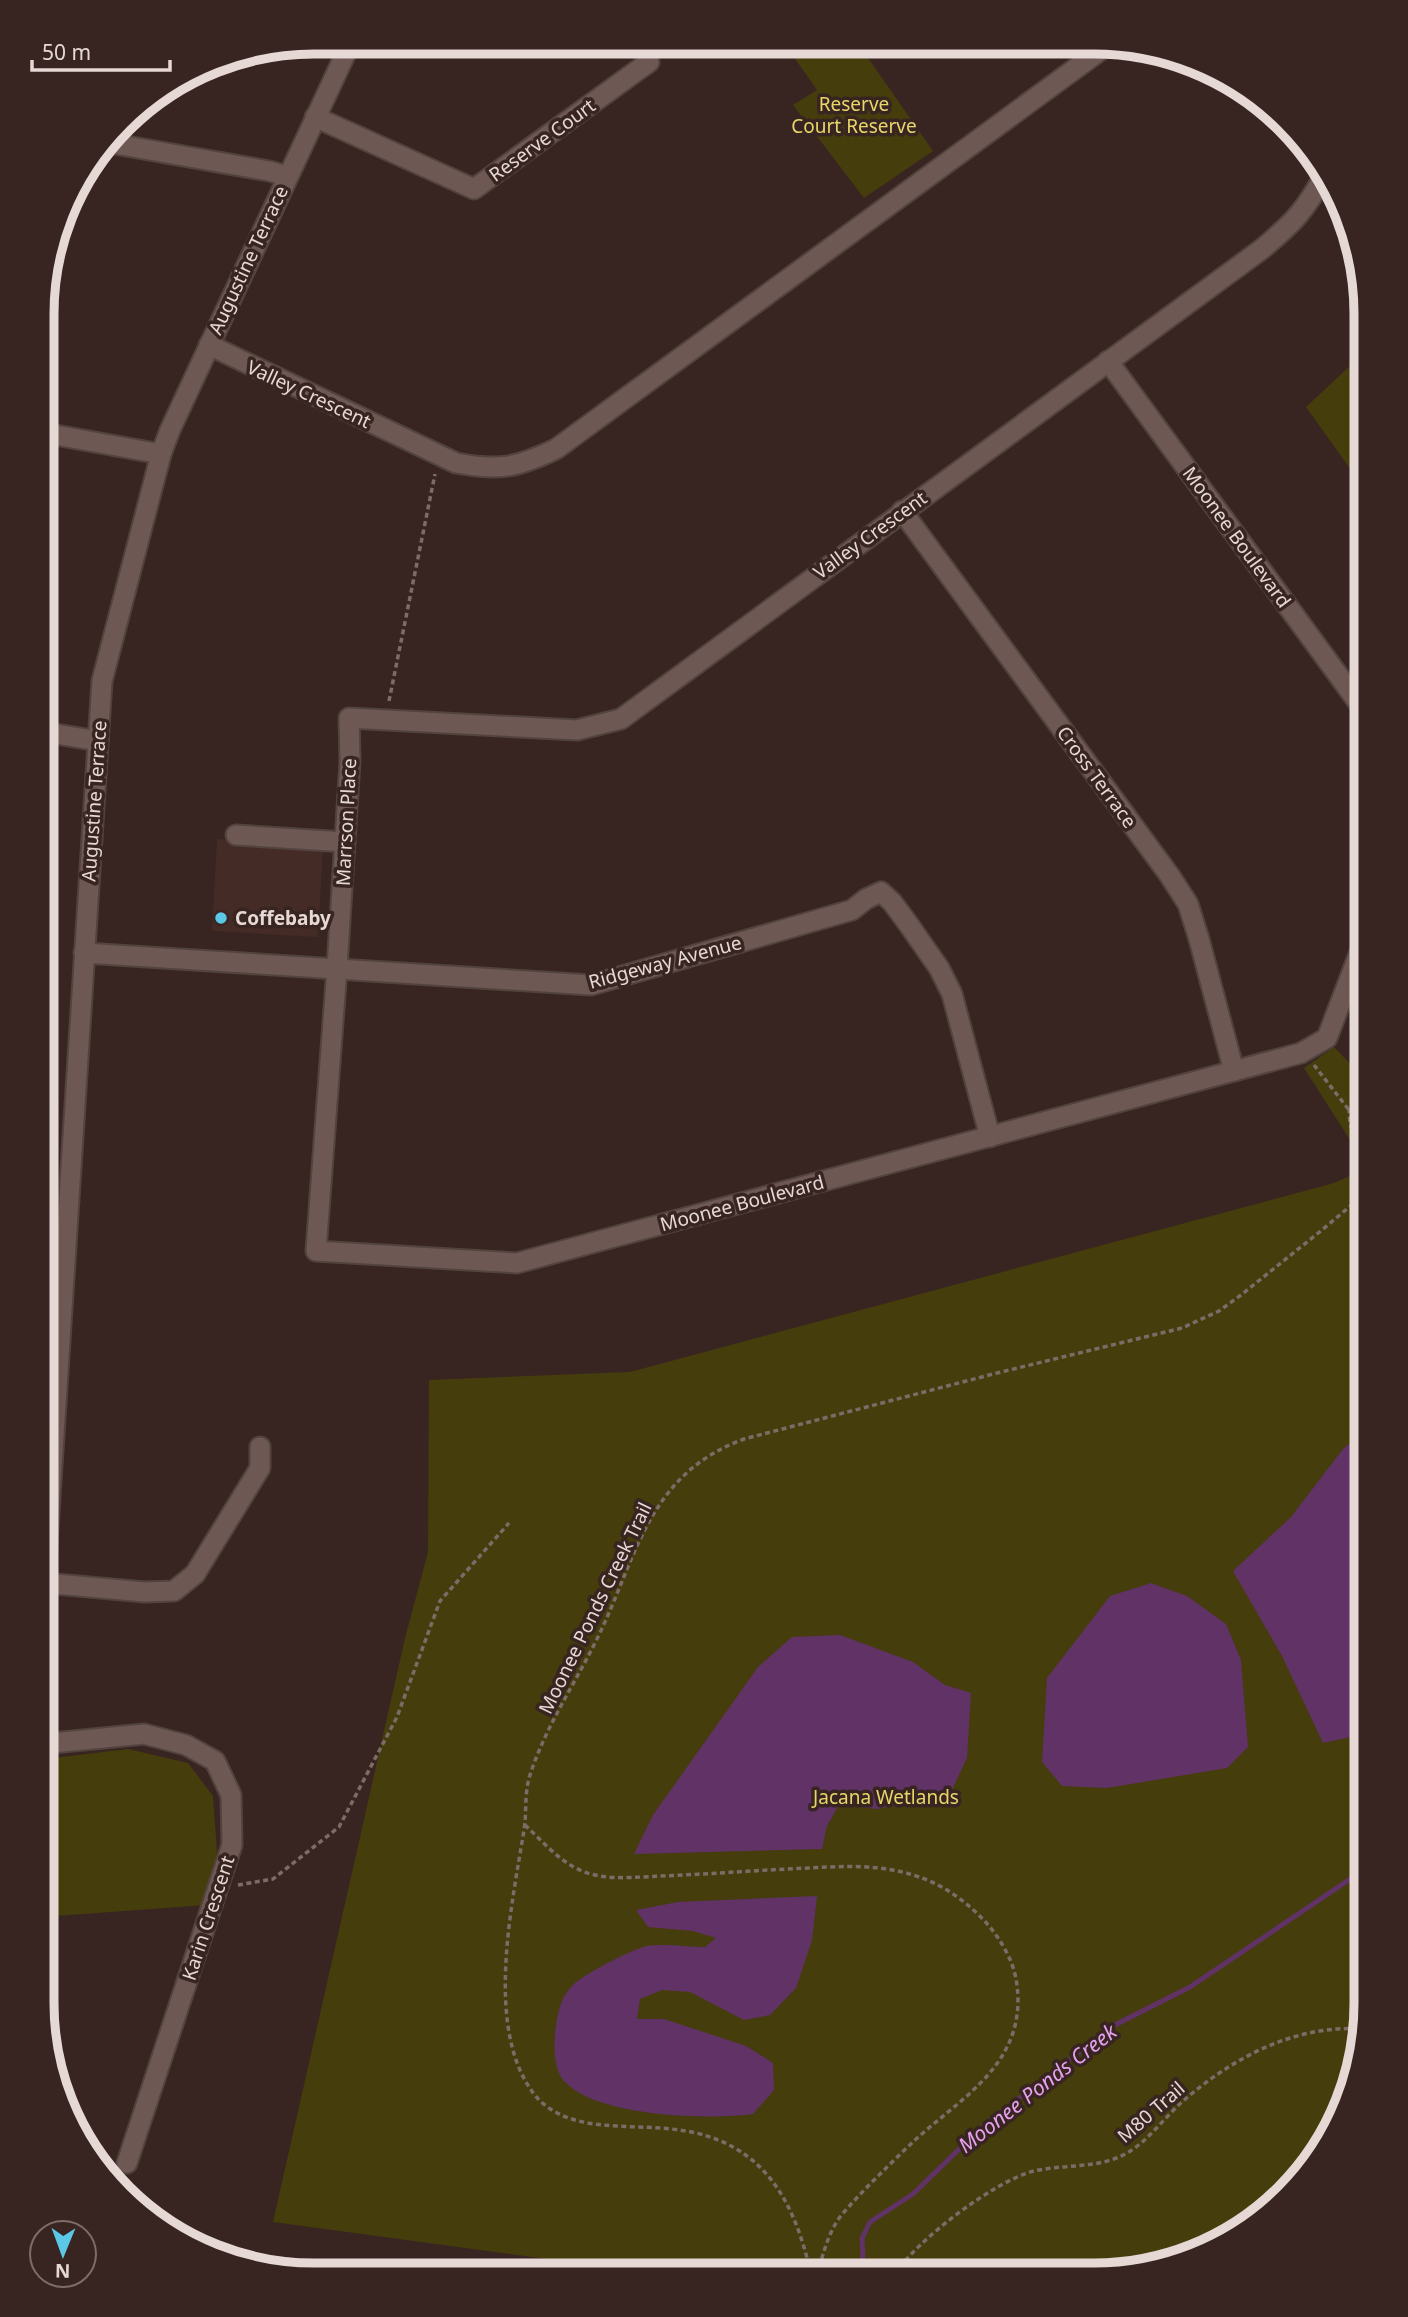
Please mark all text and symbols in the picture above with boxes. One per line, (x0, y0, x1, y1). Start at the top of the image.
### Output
scale bar (32, 28, 170, 72)
text: 50 m (42, 38, 91, 66)
park label: Reserve Court Reserve (791, 91, 917, 139)
street label: Reserve Court (484, 93, 600, 187)
street label: Augustine Terrace (202, 181, 294, 339)
street label: Valley Crescent (243, 354, 375, 434)
street label: Moonee Boulevard (1177, 461, 1297, 613)
street label: Valley Crescent (808, 485, 932, 585)
street label: Augustine Terrace (75, 720, 113, 882)
street label: Cross Terrace (1051, 721, 1143, 833)
street label: Marrson Place (330, 758, 362, 886)
place label: Coffebaby (235, 905, 331, 931)
marker: Coffebaby (213, 910, 229, 926)
street label: Ridgeway Avenue (586, 929, 744, 995)
street label: Moonee Boulevard (657, 1169, 827, 1237)
street label: Moonee Ponds Creek Trail (532, 1498, 658, 1718)
park label: Jacana Wetlands (811, 1784, 959, 1810)
street label: Karin Crescent (176, 1852, 240, 1984)
water label: Moonee Ponds Creek (952, 2016, 1123, 2159)
street label: M80 Trail (1112, 2075, 1190, 2149)
north arrow (28, 2219, 98, 2289)
text: N (55, 2258, 71, 2284)

